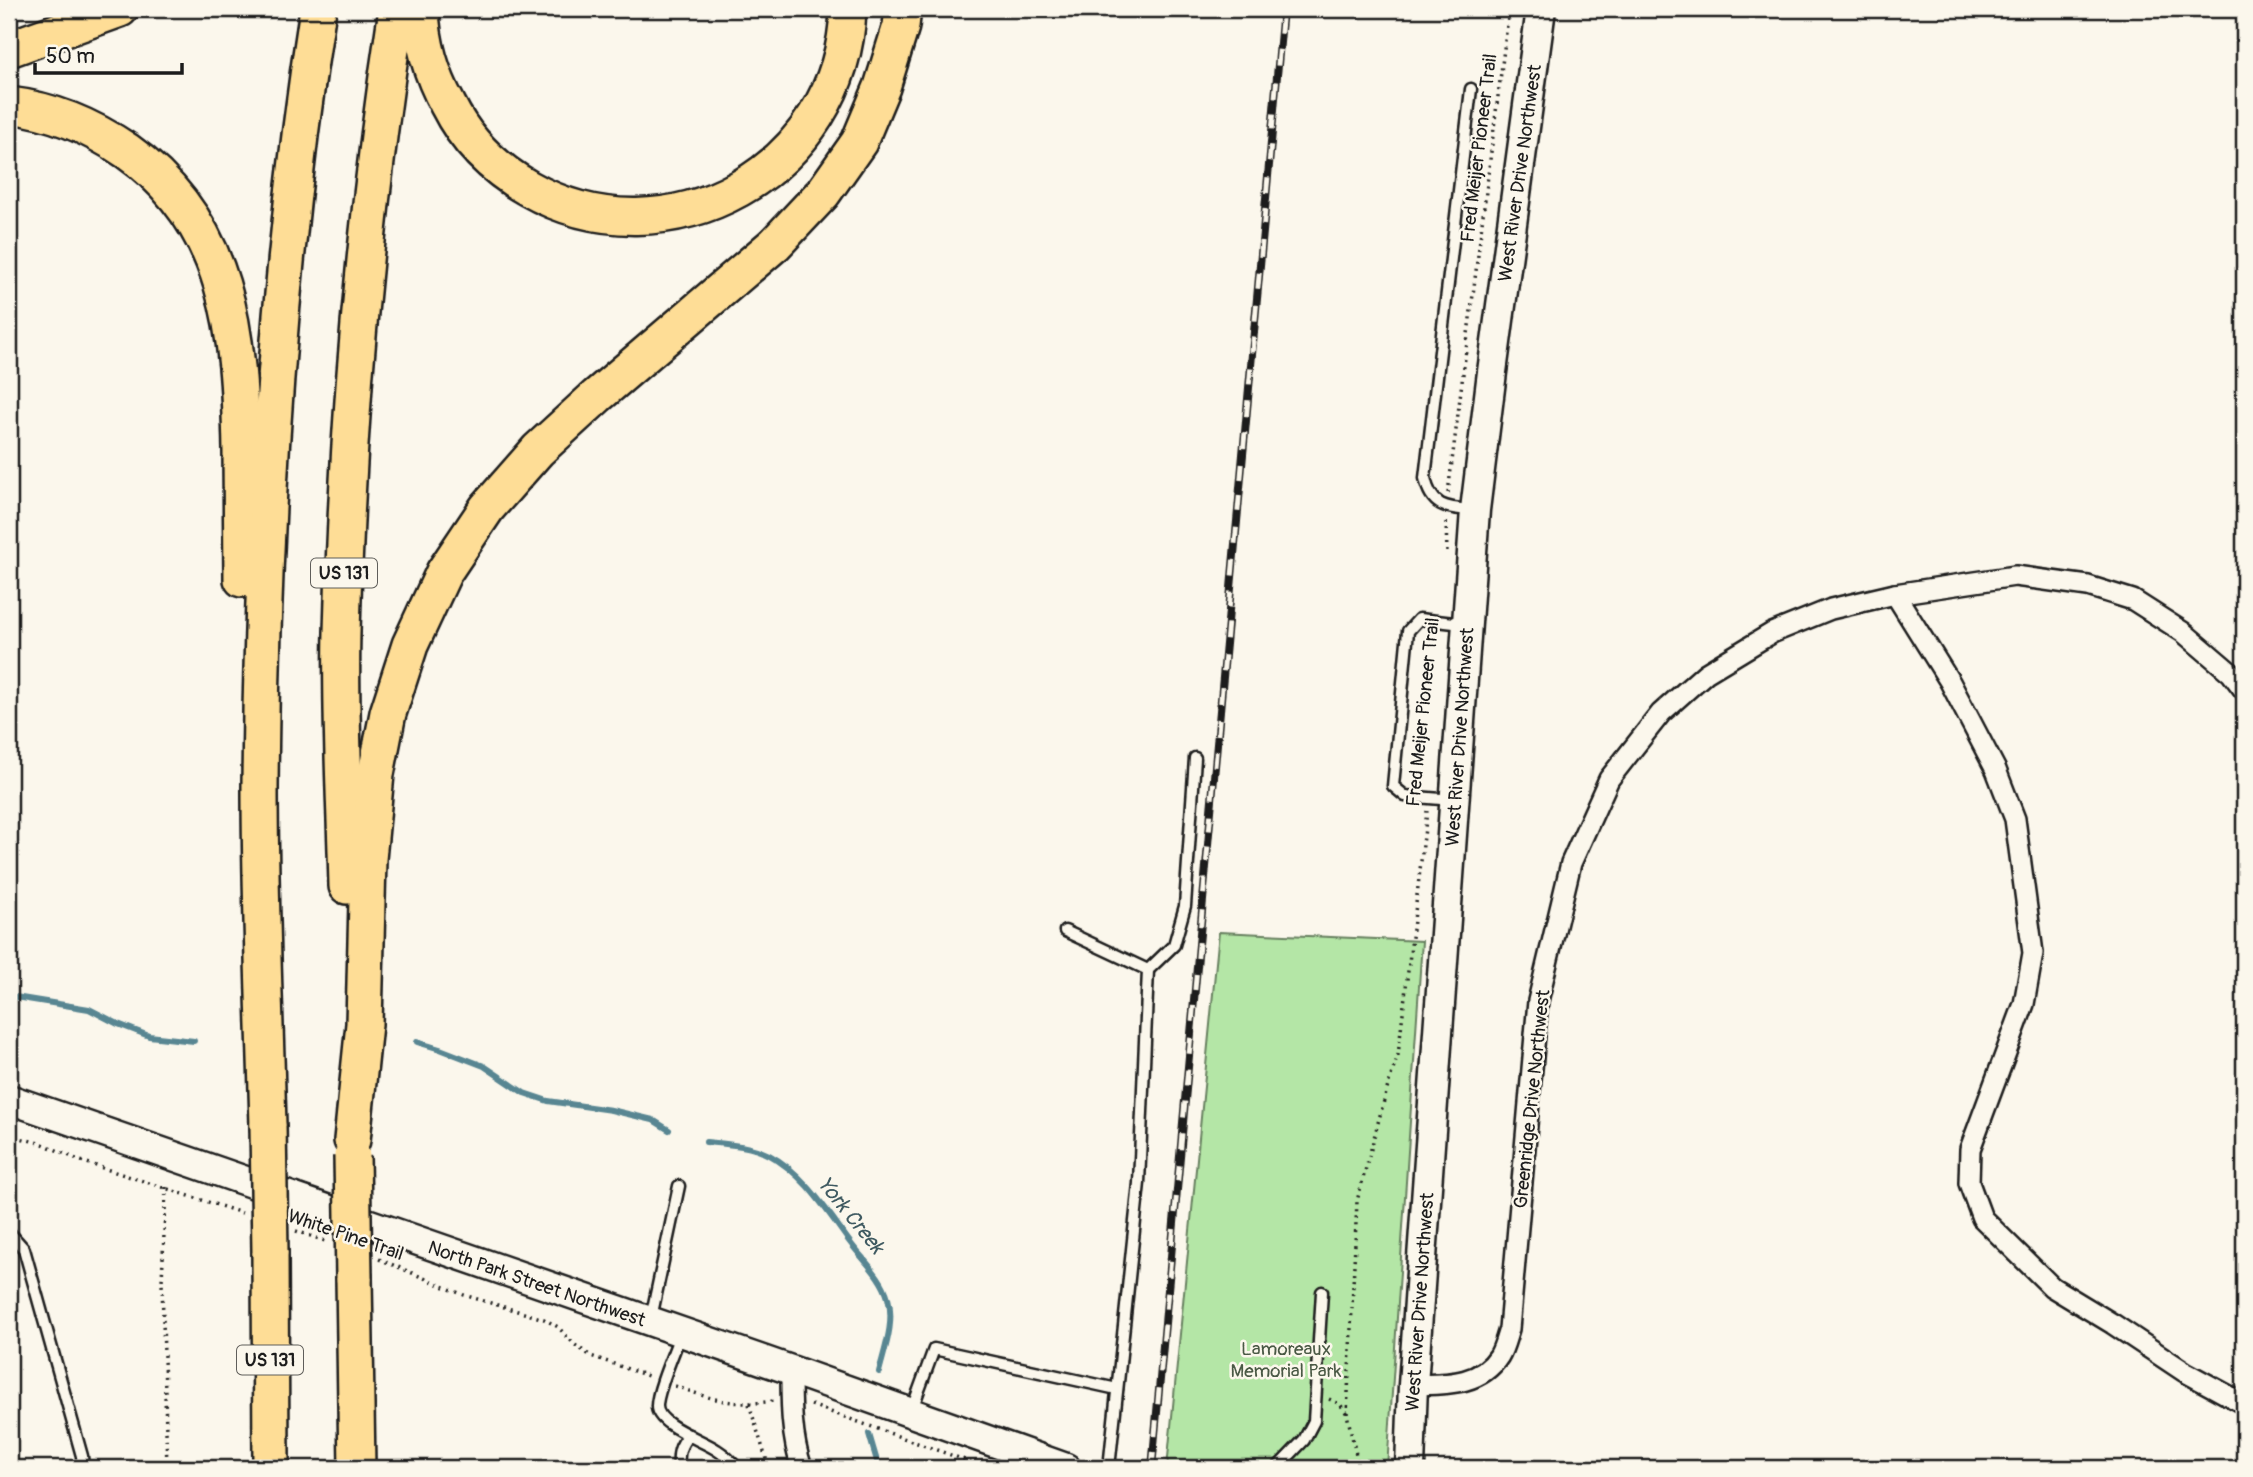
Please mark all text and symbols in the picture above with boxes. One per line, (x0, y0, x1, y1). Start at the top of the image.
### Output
scale bar (35, 32, 182, 76)
text: 50 m (46, 43, 95, 70)
street label: Fred Meijer Pioneer Trail (1456, 52, 1502, 244)
street label: West River Drive Northwest (1493, 63, 1547, 283)
road number: US 131 (311, 558, 377, 588)
street label: Fred Meijer Pioneer Trail (1401, 616, 1445, 808)
street label: West River Drive Northwest (1440, 627, 1480, 847)
street label: Greenridge Drive Northwest (1509, 988, 1555, 1210)
water label: York Creek (811, 1171, 891, 1261)
street label: West River Drive Northwest (1400, 1192, 1440, 1412)
street label: White Pine Trail (284, 1204, 407, 1266)
street label: North Park Street Northwest (425, 1235, 649, 1333)
park label: Lamoreaux Memorial Park (1231, 1337, 1341, 1383)
road number: US 131 (237, 1345, 303, 1374)

